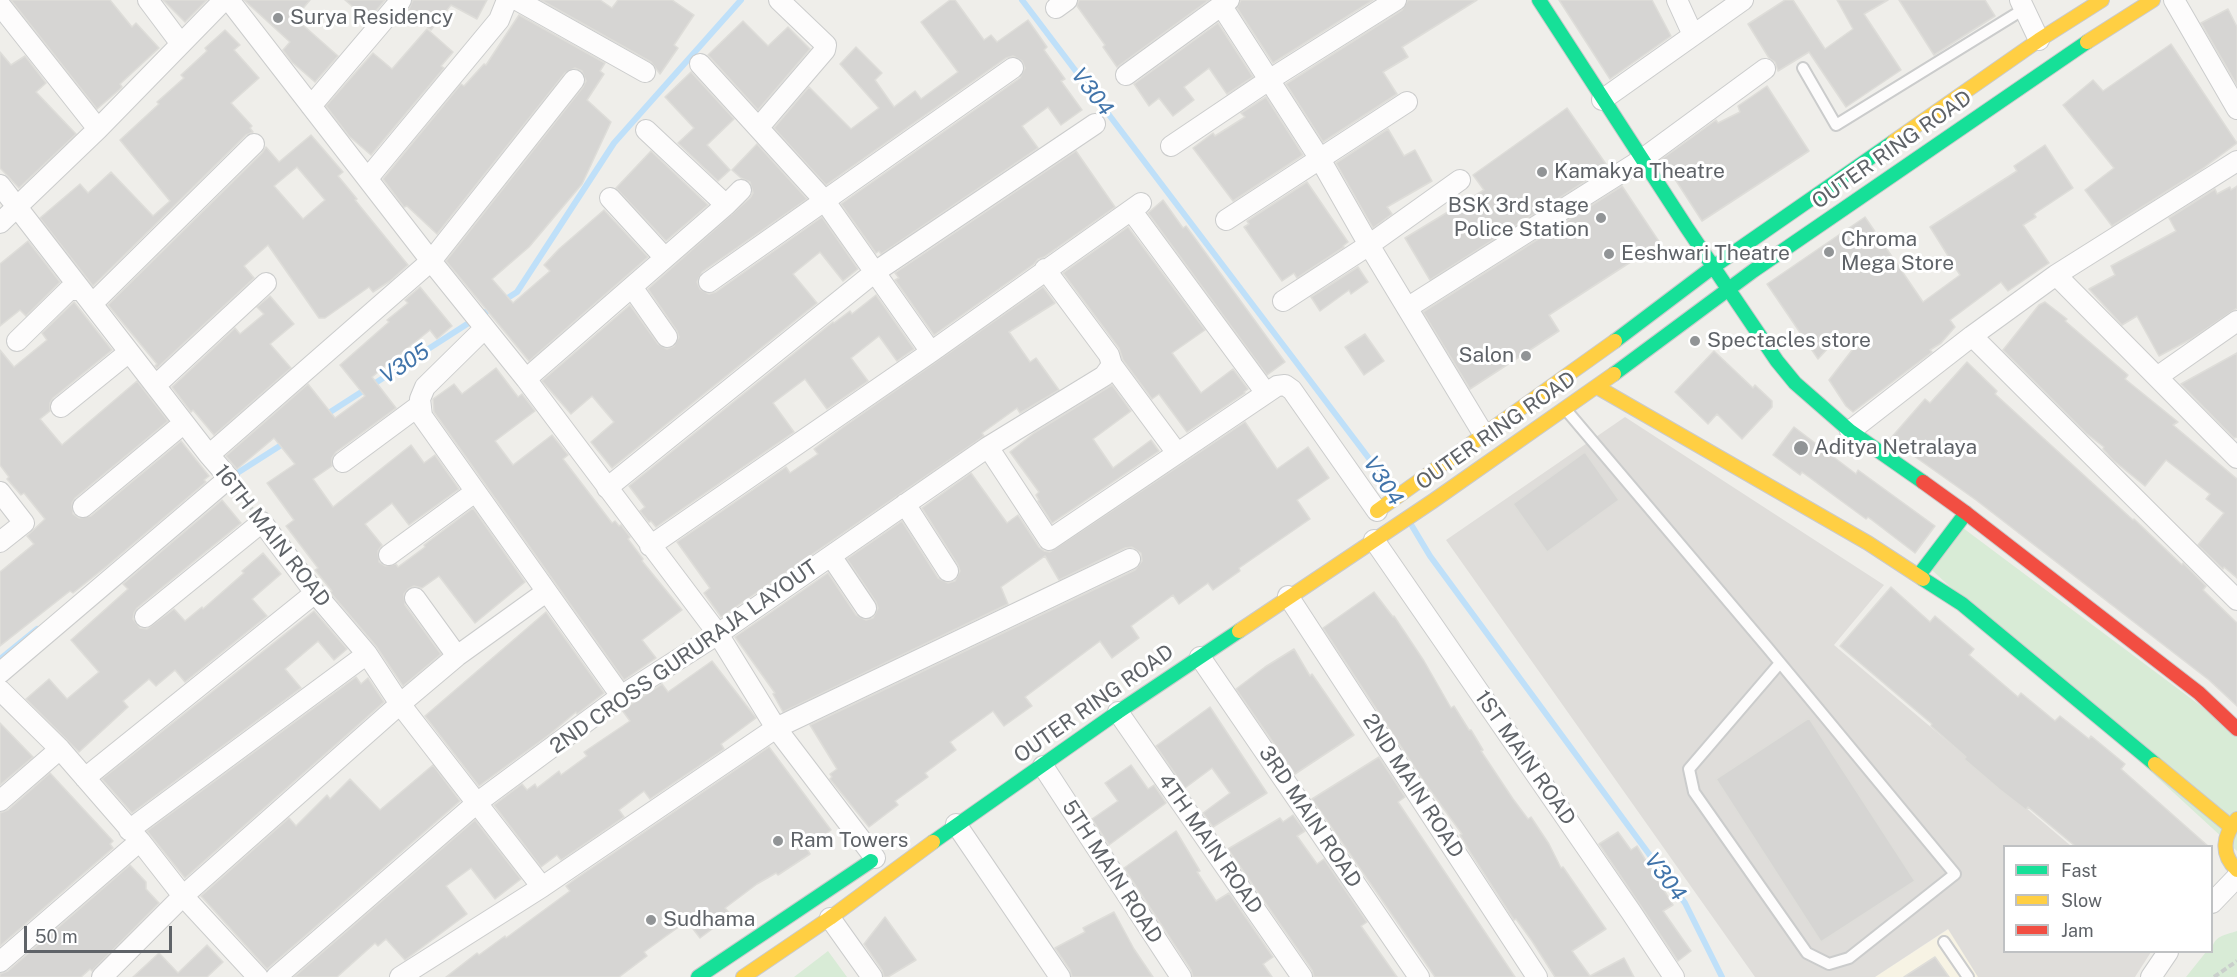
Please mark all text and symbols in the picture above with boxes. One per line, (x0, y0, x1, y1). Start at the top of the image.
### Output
place label: Surya Residency (290, 5, 453, 31)
marker: Surya Residency (271, 11, 285, 25)
water label: V304 (1065, 63, 1119, 121)
street label: OUTER RING ROAD (1807, 85, 1977, 215)
place label: Kamakya Theatre (1554, 159, 1725, 185)
marker: Kamakya Theatre (1535, 165, 1549, 179)
place label: BSK 3rd stage Police Station (1448, 193, 1589, 243)
marker: BSK 3rd stage Police Station (1594, 211, 1608, 225)
place label: Chroma Mega Store (1841, 227, 1954, 277)
place label: Eeshwari Theatre (1621, 241, 1790, 267)
marker: Chroma Mega Store (1822, 245, 1836, 259)
marker: Eeshwari Theatre (1602, 247, 1616, 261)
place label: Spectacles store (1707, 328, 1871, 354)
marker: Spectacles store (1688, 334, 1702, 348)
water label: V305 (375, 338, 435, 390)
place label: Salon (1459, 343, 1514, 369)
marker: Salon (1519, 349, 1533, 363)
street label: OUTER RING ROAD (1411, 366, 1581, 496)
place label: Aditya Netralaya (1814, 435, 1977, 461)
marker: Aditya Netralaya (1792, 439, 1810, 457)
water label: V304 (1357, 451, 1409, 511)
street label: 16TH MAIN ROAD (209, 460, 335, 612)
street label: 2ND CROSS GURURAJA LAYOUT (545, 555, 823, 759)
street label: OUTER RING ROAD (1009, 639, 1179, 769)
street label: 1ST MAIN ROAD (1469, 686, 1581, 830)
street label: 2ND MAIN ROAD (1357, 709, 1469, 863)
street label: 3RD MAIN ROAD (1253, 741, 1367, 893)
street label: 4TH MAIN ROAD (1152, 769, 1268, 919)
street label: 5TH MAIN ROAD (1056, 796, 1168, 948)
place label: Ram Towers (790, 828, 908, 854)
marker: Ram Towers (771, 834, 785, 848)
legend (2003, 845, 2213, 953)
water label: V304 (1639, 848, 1691, 906)
text: Fast (2061, 860, 2097, 881)
text: Slow (2061, 890, 2102, 911)
place label: Sudhama (663, 907, 755, 933)
marker: Sudhama (644, 913, 658, 927)
scale bar (27, 914, 176, 952)
text: Jam (2061, 920, 2094, 941)
text: 50 m (35, 926, 78, 947)

